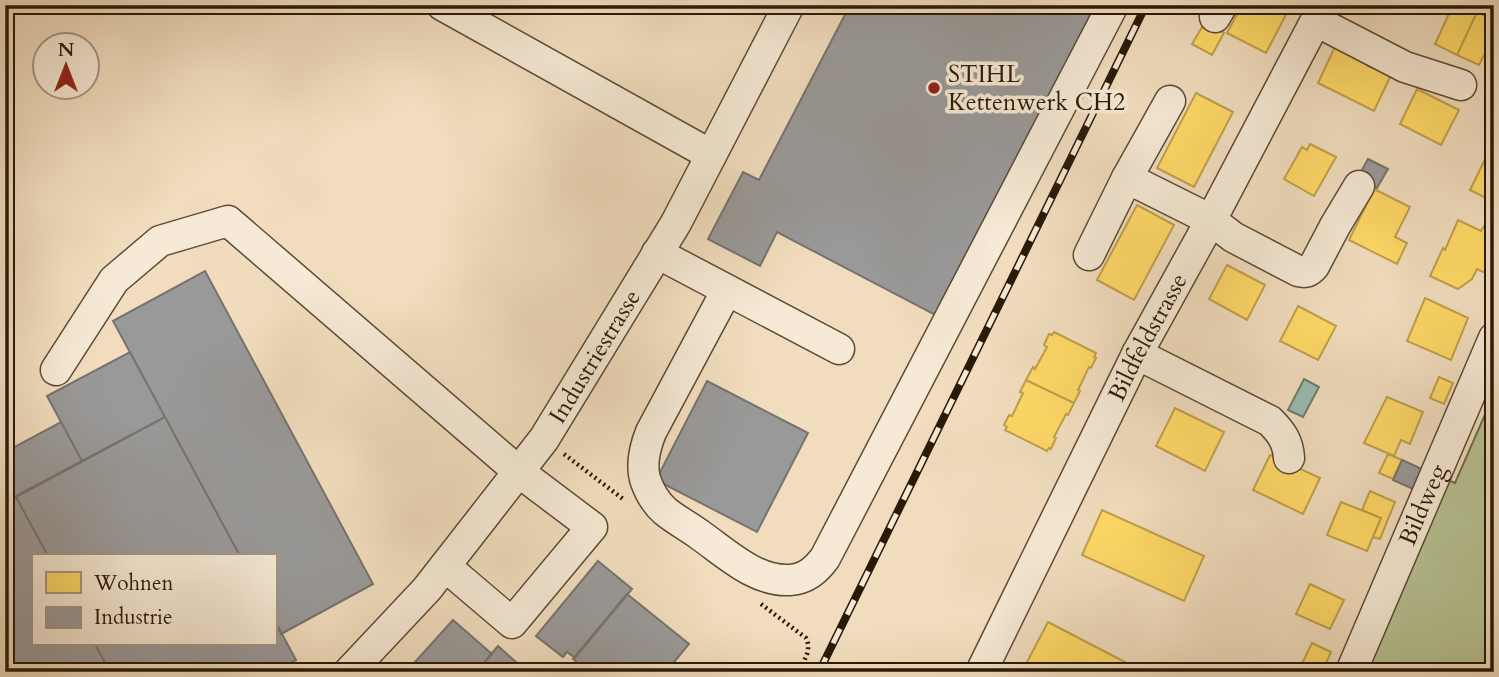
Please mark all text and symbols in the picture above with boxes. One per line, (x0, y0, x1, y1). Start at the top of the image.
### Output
north arrow (32, 32, 102, 102)
text: N (58, 37, 75, 63)
place label: STIHL Kettenwerk CH2 (948, 58, 1125, 119)
marker: STIHL Kettenwerk CH2 (926, 80, 942, 96)
street label: Bildfeldstrasse (1100, 267, 1195, 407)
street label: Industriestrasse (541, 283, 648, 430)
street label: Bildweg (1391, 458, 1455, 551)
legend (32, 554, 276, 646)
text: Wohnen (93, 569, 174, 598)
text: Industrie (94, 603, 173, 632)

